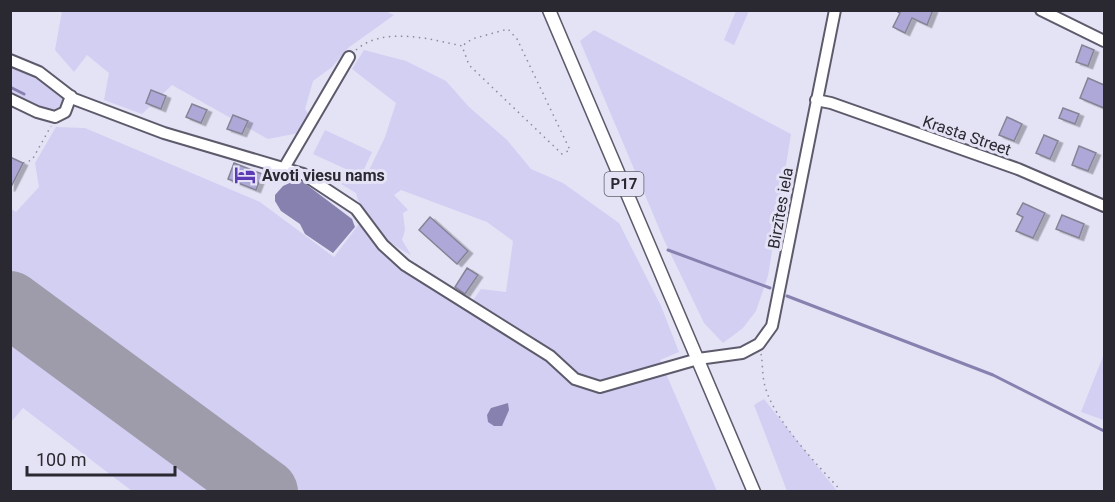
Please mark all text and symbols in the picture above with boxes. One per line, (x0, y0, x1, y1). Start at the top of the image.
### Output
street label: Krasta Street (920, 111, 1014, 159)
hotel icon: Avoti viesu nams (233, 163, 257, 187)
place label: Avoti viesu nams (262, 166, 385, 185)
street label: Birzītes iela (764, 166, 797, 250)
road number: P17 (604, 172, 644, 196)
scale bar (27, 439, 176, 477)
text: 100 m (36, 449, 87, 470)

